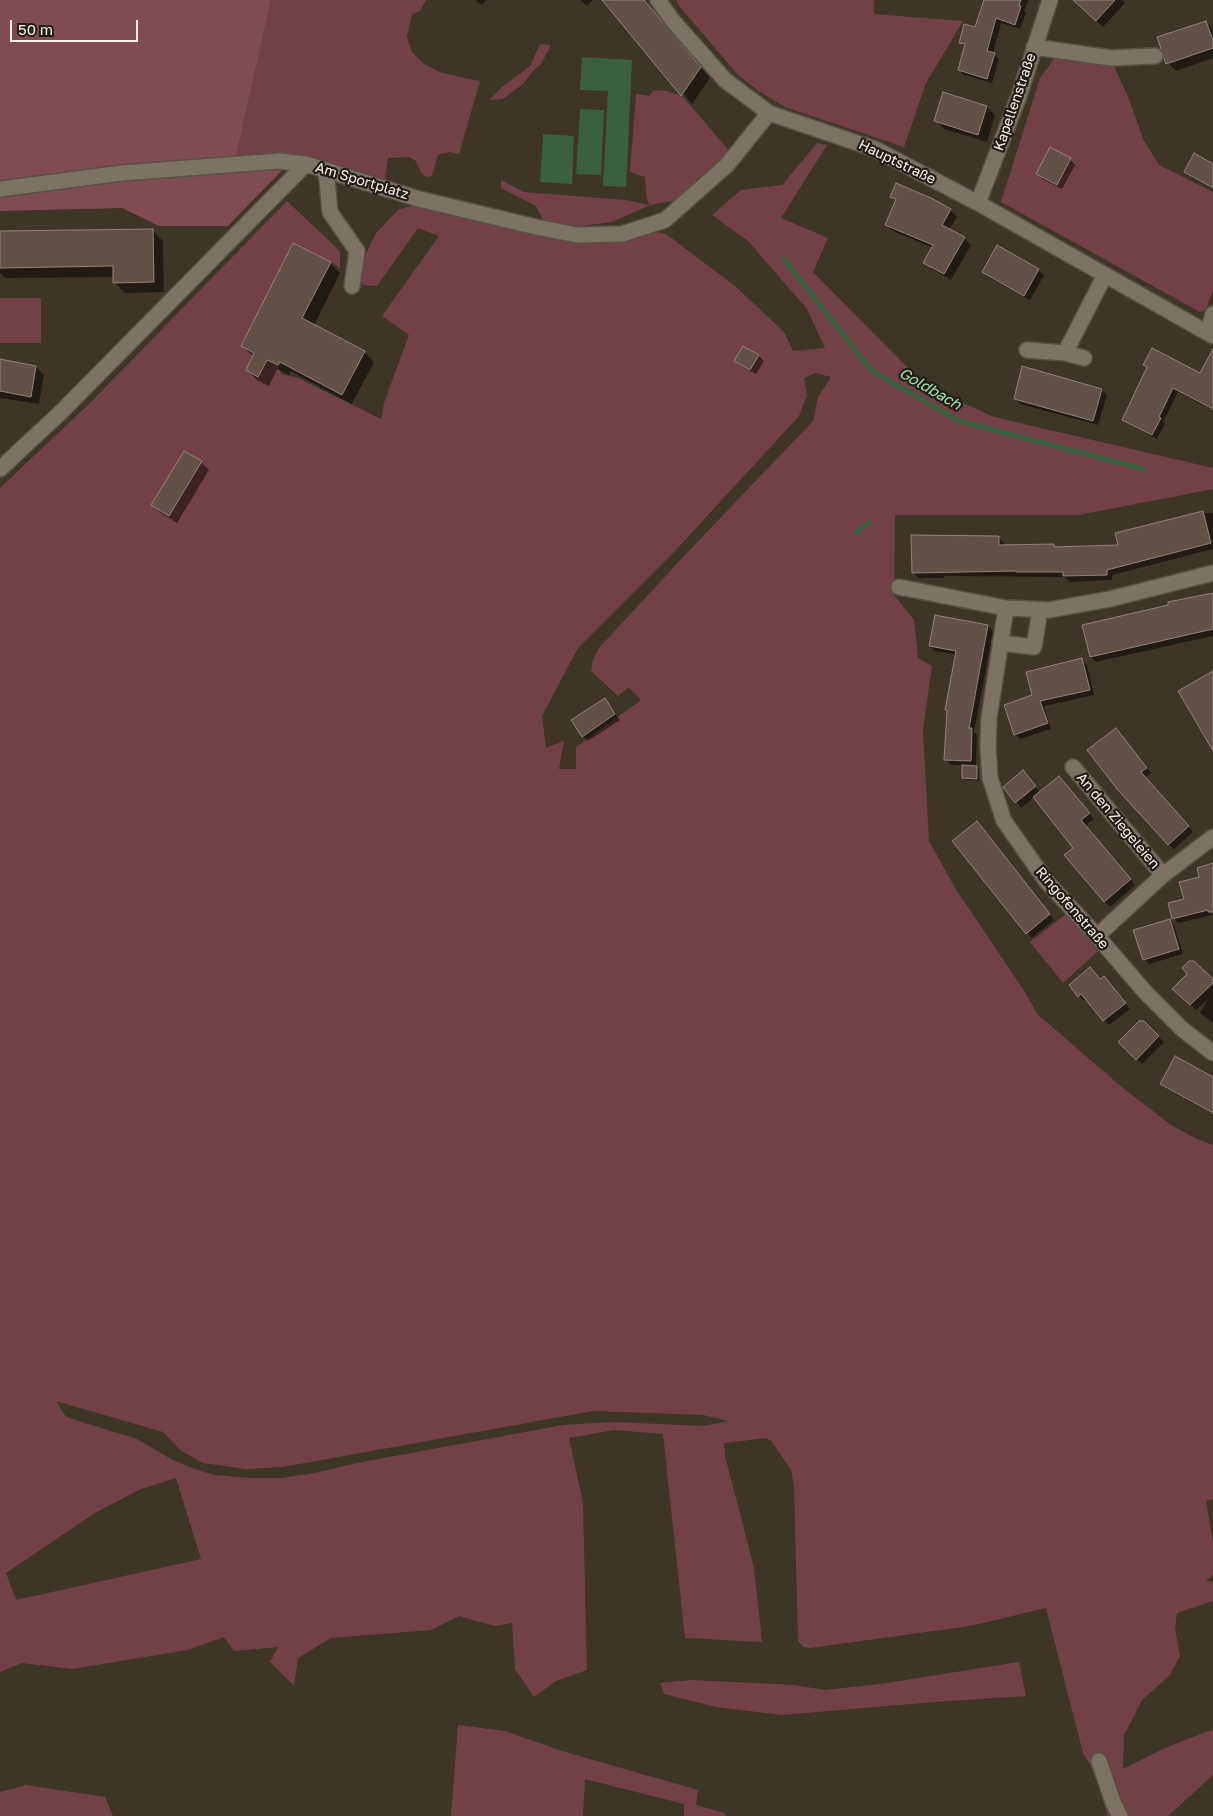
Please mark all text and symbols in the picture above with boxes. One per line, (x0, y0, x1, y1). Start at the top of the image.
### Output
scale bar (12, 10, 140, 42)
text: 50 m (18, 20, 53, 38)
street label: Kapellenstraße (990, 51, 1040, 153)
street label: Hauptstraße (856, 136, 938, 188)
street label: Am Sportplatz (313, 159, 411, 203)
water label: Goldbach (896, 364, 964, 414)
street label: An den Ziegeleien (1073, 770, 1163, 872)
street label: Ringofenstraße (1032, 864, 1112, 952)

